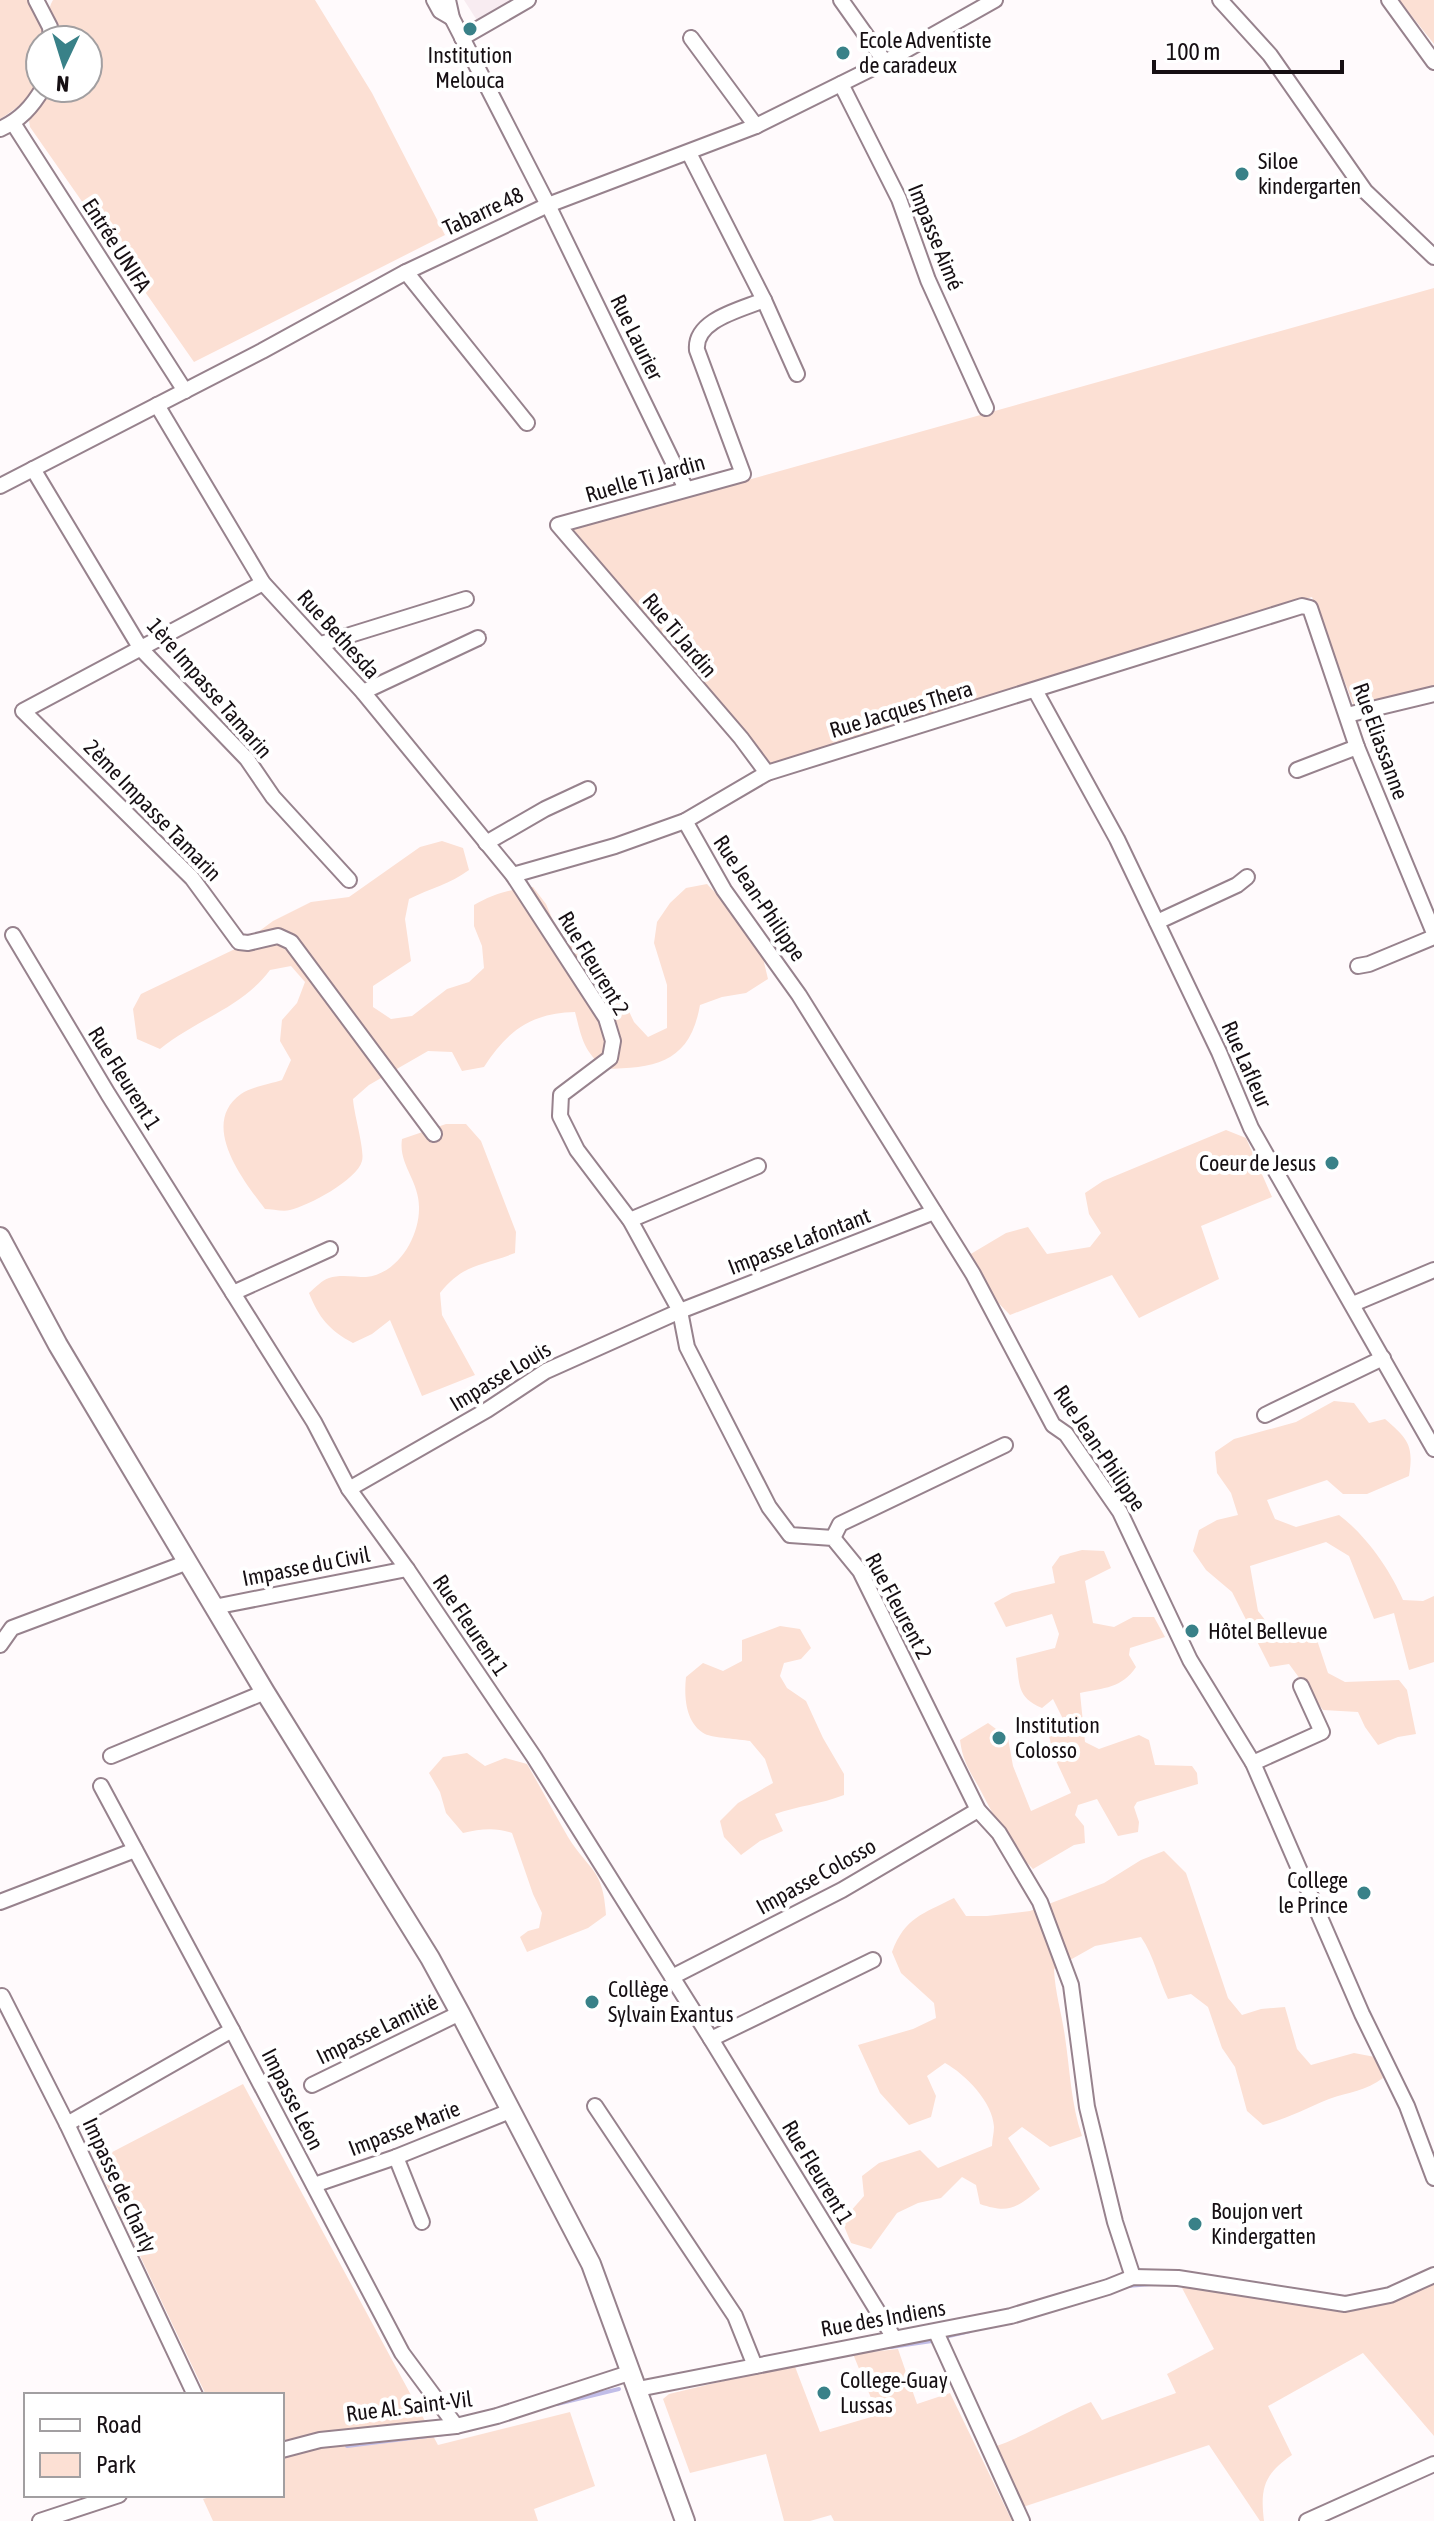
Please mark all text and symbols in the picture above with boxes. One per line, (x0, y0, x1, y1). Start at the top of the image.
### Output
marker: Institution Melouca (461, 20, 479, 38)
north arrow (24, 24, 104, 104)
scale bar (1154, 24, 1342, 74)
place label: Ecole Adventiste de caradeux (859, 27, 991, 78)
text: 100 m (1166, 38, 1220, 65)
place label: Institution Melouca (428, 42, 512, 93)
marker: Ecole Adventiste de caradeux (834, 44, 852, 62)
text: N (55, 71, 70, 97)
place label: Siloe kindergarten (1258, 148, 1361, 199)
marker: Siloe kindergarten (1233, 165, 1251, 183)
street label: Impasse Aimé (903, 180, 969, 294)
street label: Tabarre 48 (439, 181, 527, 241)
street label: Entrée UNIFA (77, 193, 157, 297)
street label: Rue Laurier (605, 290, 669, 385)
street label: Ruelle Ti Jardin (582, 449, 708, 507)
street label: Rue Bethesda (292, 584, 386, 684)
street label: Rue Ti Jardin (637, 588, 723, 682)
street label: 1ère Impasse Tamarin (142, 613, 278, 763)
street label: Rue Jacques Thera (826, 675, 976, 743)
street label: Rue Eliassanne (1348, 679, 1414, 803)
street label: 2ème Impasse Tamarin (79, 734, 227, 886)
street label: Rue Jean-Philippe (708, 830, 812, 966)
street label: Rue Fleurent 2 (553, 906, 635, 1020)
street label: Rue Lafleur (1216, 1017, 1278, 1112)
street label: Rue Fleurent 1 (83, 1022, 167, 1134)
place label: Coeur de Jesus (1199, 1150, 1316, 1176)
marker: Coeur de Jesus (1323, 1154, 1341, 1172)
street label: Impasse Lafontant (724, 1202, 874, 1280)
street label: Impasse Louis (445, 1336, 555, 1416)
street label: Rue Jean-Philippe (1048, 1380, 1152, 1516)
street label: Impasse du Civil (240, 1541, 372, 1591)
street label: Rue Fleurent 2 (860, 1548, 938, 1664)
street label: Rue Fleurent 1 (428, 1569, 514, 1681)
place label: Hôtel Bellevue (1208, 1618, 1327, 1644)
marker: Hôtel Bellevue (1183, 1622, 1201, 1640)
place label: Institution Colosso (1015, 1712, 1100, 1763)
marker: Institution Colosso (990, 1729, 1008, 1747)
street label: Impasse Colosso (752, 1832, 880, 1920)
place label: College le Prince (1278, 1867, 1348, 1918)
marker: College le Prince (1355, 1884, 1373, 1902)
place label: Collège Sylvain Exantus (608, 1976, 734, 2027)
street label: Impasse Lamitié (312, 1988, 442, 2070)
marker: Collège Sylvain Exantus (583, 1993, 601, 2011)
street label: Impasse Léon (256, 2044, 330, 2154)
street label: Impasse Marie (345, 2095, 463, 2161)
street label: Impasse de Charly (77, 2113, 163, 2257)
street label: Rue Fleurent 1 (777, 2115, 859, 2229)
place label: Boujon vert Kindergatten (1211, 2198, 1316, 2249)
marker: Boujon vert Kindergatten (1186, 2215, 1204, 2233)
street label: Rue des Indiens (819, 2294, 948, 2342)
place label: College-Guay Lussas (840, 2367, 948, 2418)
marker: College-Guay Lussas (815, 2384, 833, 2402)
street label: Rue Al. Saint-Vil (344, 2385, 474, 2427)
legend (24, 2393, 284, 2497)
text: Road (96, 2411, 142, 2438)
text: Park (96, 2451, 137, 2478)

